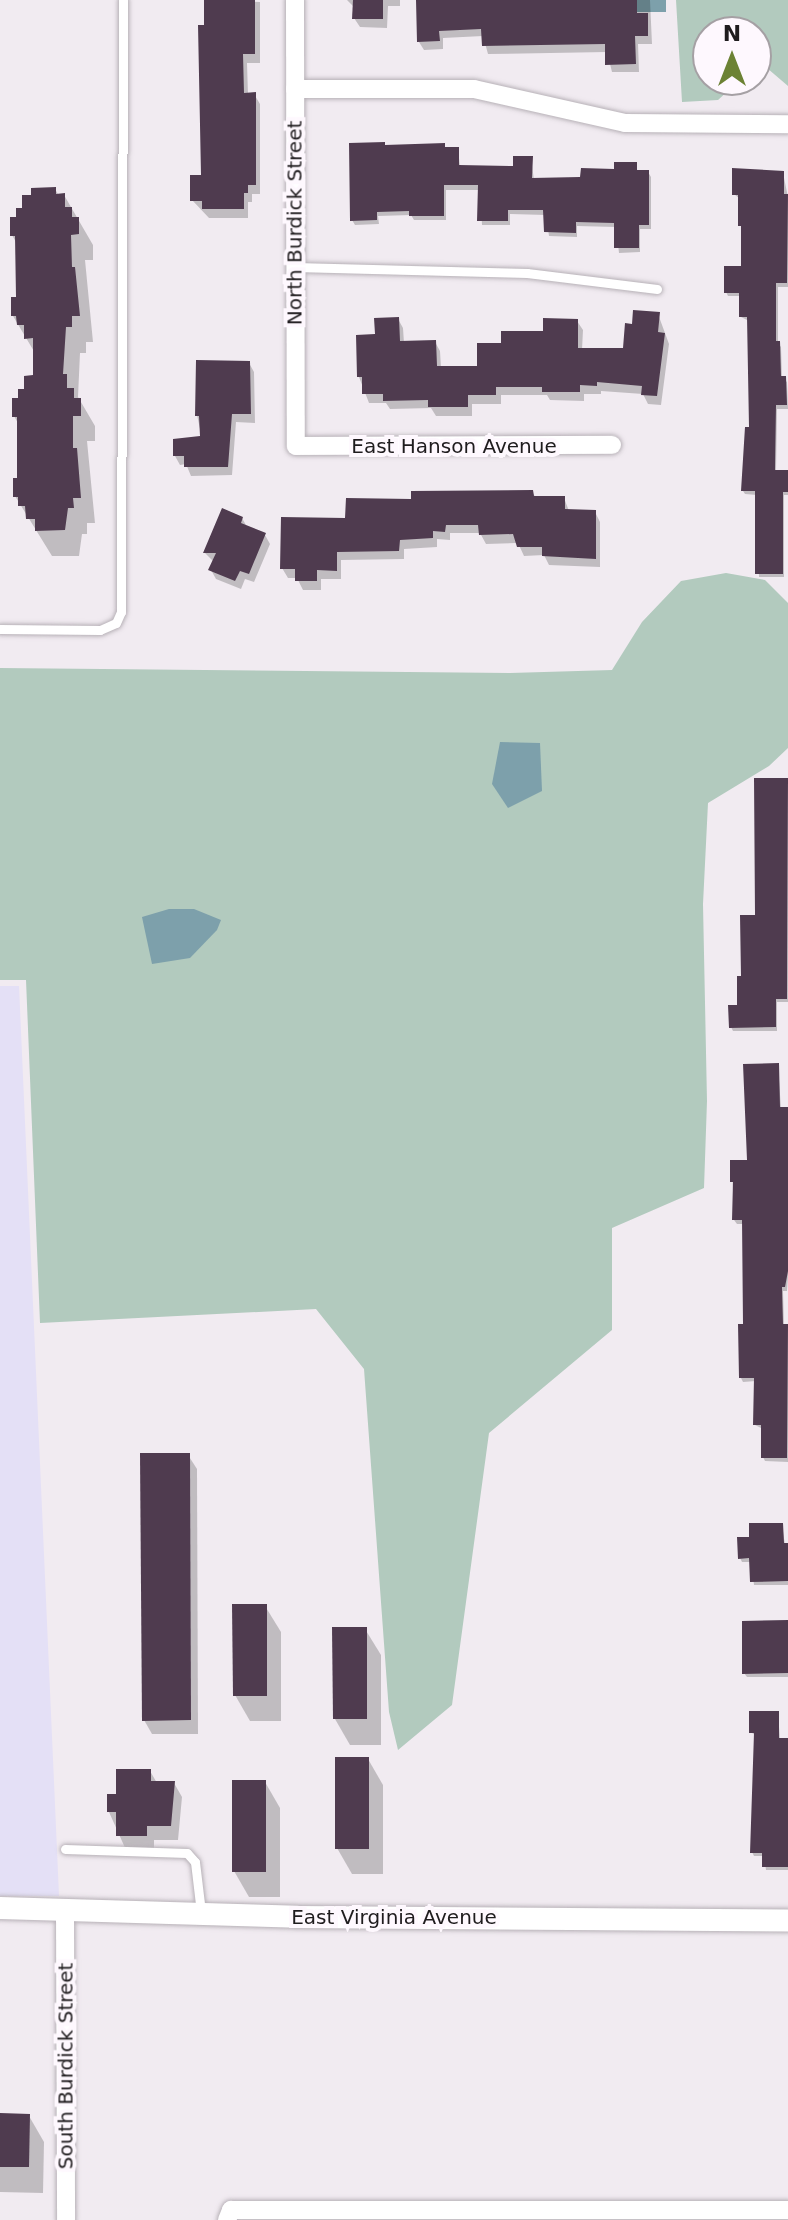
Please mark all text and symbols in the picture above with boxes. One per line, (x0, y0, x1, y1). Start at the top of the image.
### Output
north arrow (692, 16, 772, 96)
text: N (723, 21, 741, 46)
street label: North Burdick Street (283, 121, 307, 325)
street label: East Hanson Avenue (351, 434, 557, 458)
street label: East Virginia Avenue (291, 1905, 497, 1929)
street label: South Burdick Street (54, 1963, 78, 2169)

